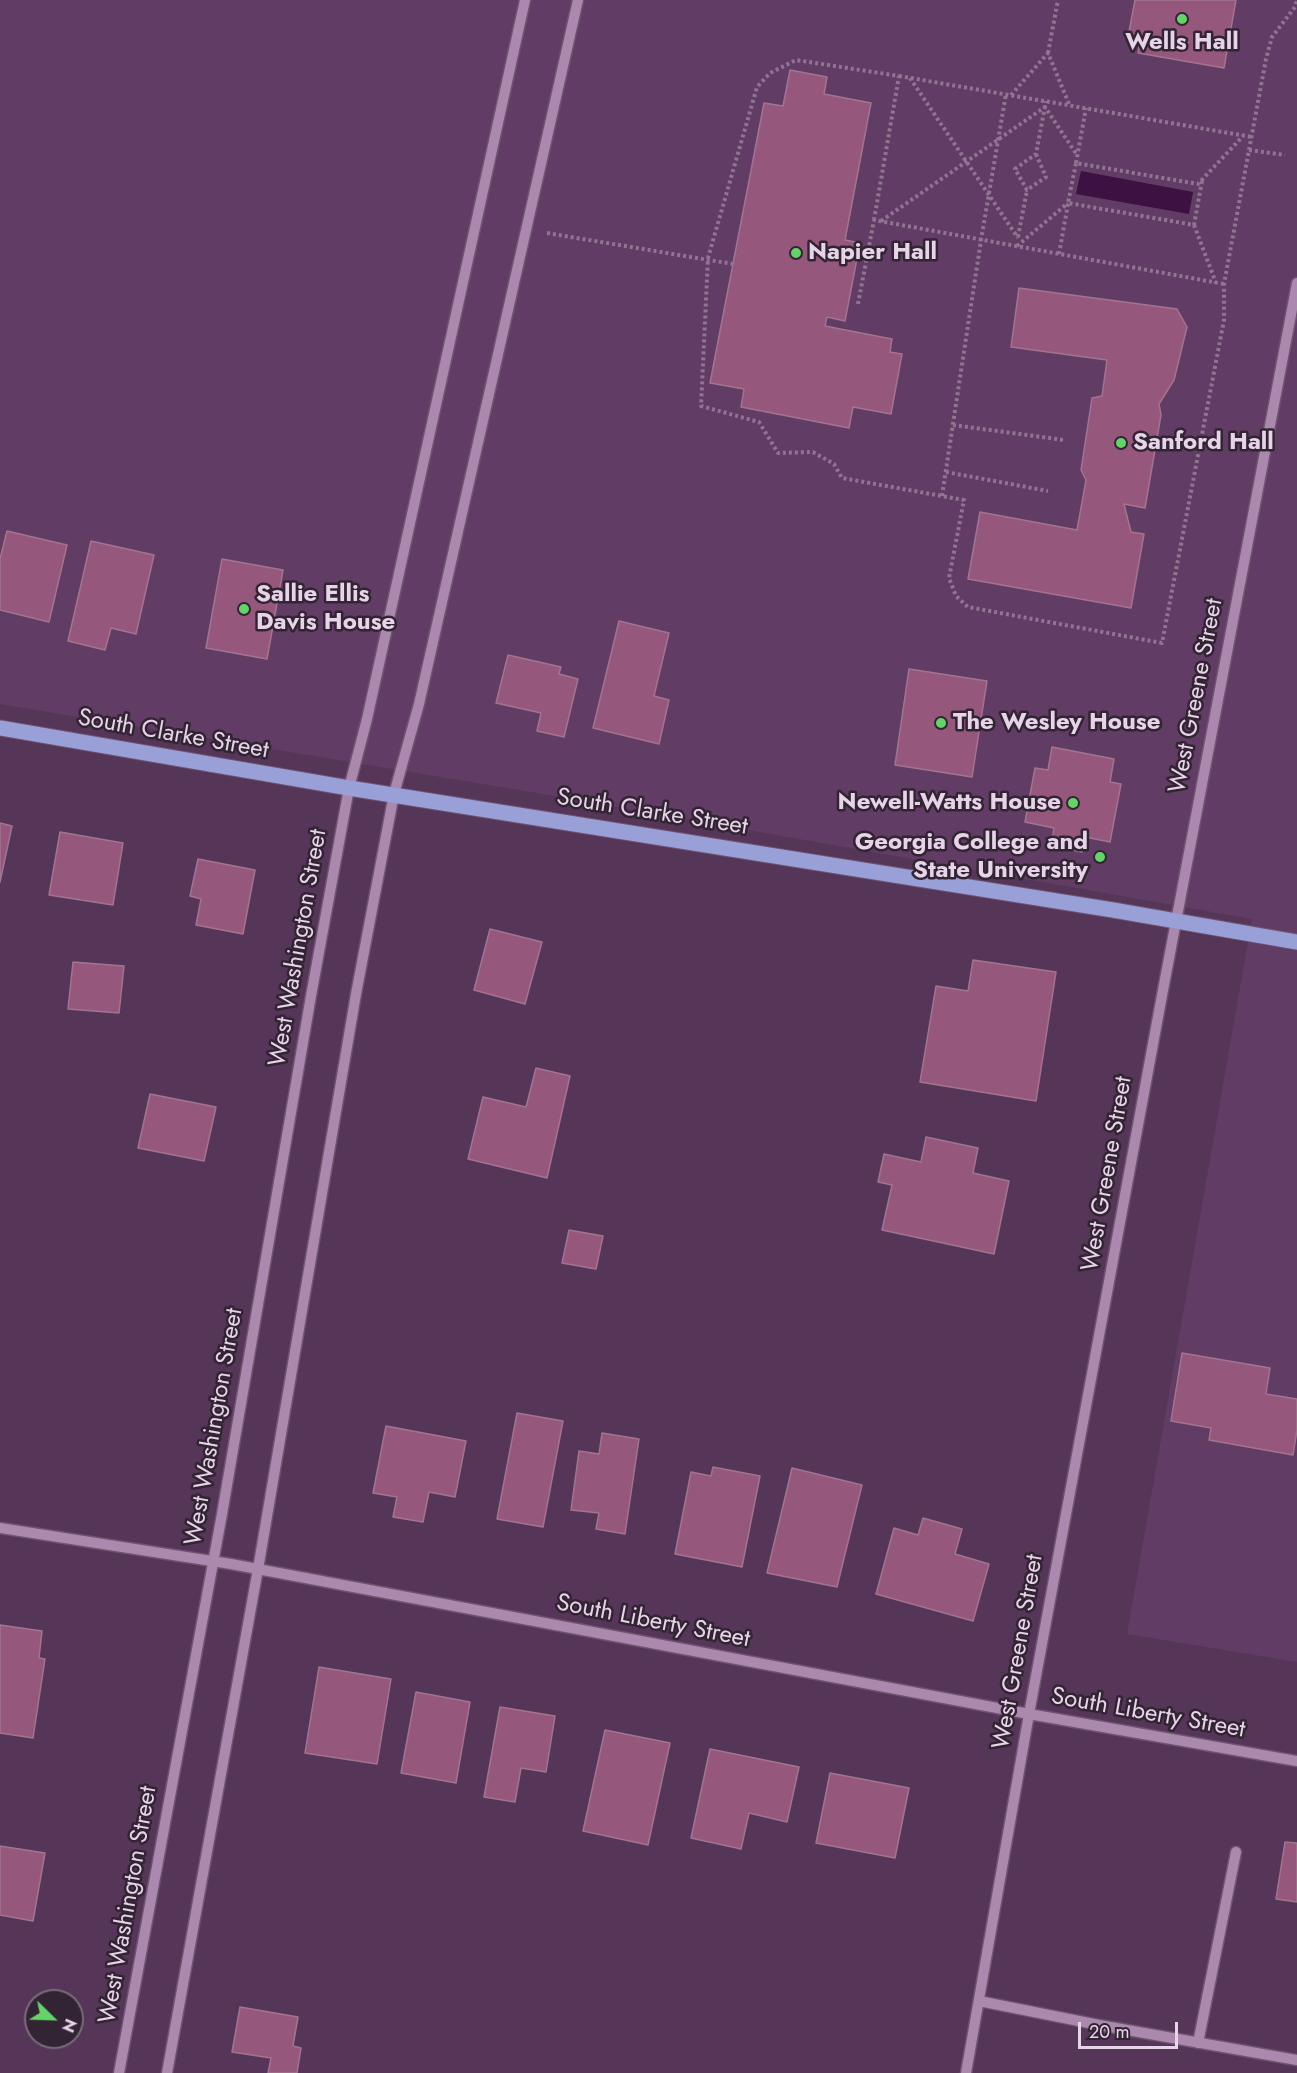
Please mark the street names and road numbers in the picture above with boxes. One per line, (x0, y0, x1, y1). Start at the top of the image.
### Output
street label: West Greene Street (1164, 596, 1230, 796)
street label: South Clarke Street (75, 704, 271, 766)
street label: South Clarke Street (554, 784, 750, 842)
street label: West Washington Street (264, 827, 334, 1069)
street label: West Greene Street (1077, 1074, 1139, 1274)
street label: West Washington Street (180, 1306, 250, 1548)
street label: West Greene Street (988, 1552, 1050, 1752)
street label: South Liberty Street (554, 1589, 752, 1655)
street label: South Liberty Street (1049, 1683, 1247, 1745)
street label: West Washington Street (94, 1784, 164, 2026)

